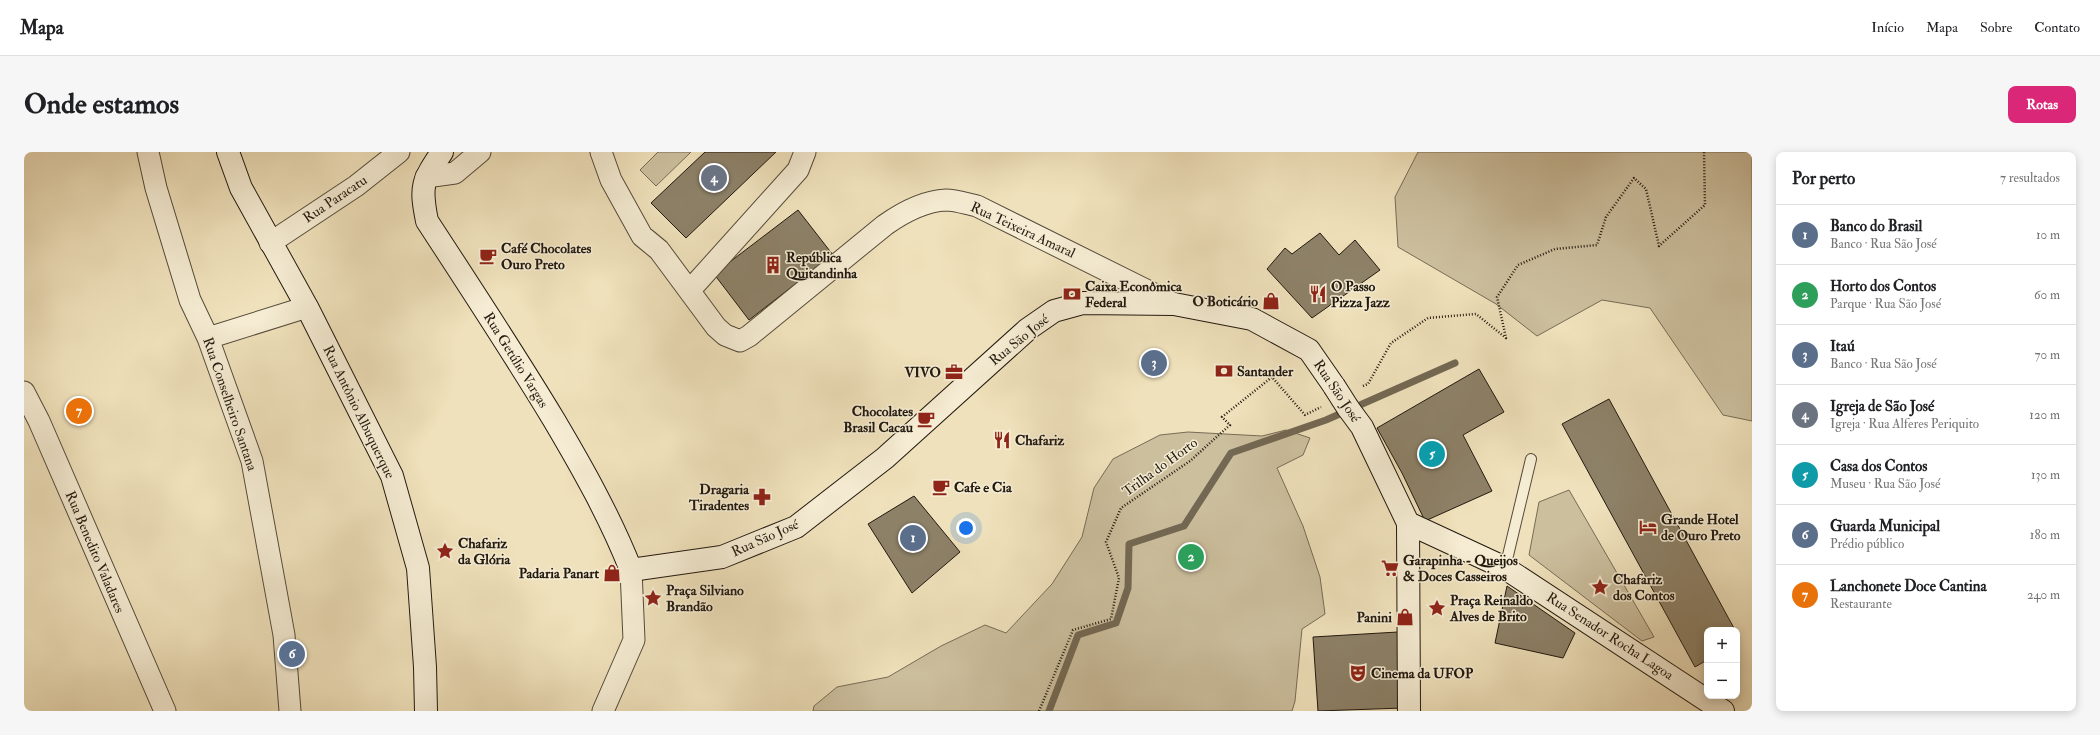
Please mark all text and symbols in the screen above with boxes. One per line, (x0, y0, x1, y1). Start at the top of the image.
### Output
text: Mapa (20, 16, 64, 40)
text: Início (1871, 19, 1904, 36)
text: Mapa (1926, 19, 1958, 36)
text: Sobre (1980, 19, 2012, 36)
text: Contato (2034, 19, 2080, 36)
button: Rotas (2008, 86, 2076, 123)
text: Onde estamos (24, 87, 179, 122)
pin: 4 (701, 163, 727, 193)
text: Por perto (1792, 168, 1855, 189)
text: 7 resultados (2000, 170, 2060, 186)
street label: Rua Paracatu (300, 171, 370, 227)
street label: Rua Teixeira Amaral (968, 198, 1078, 262)
text: Banco do Brasil (1830, 217, 1922, 236)
text: 1 (1803, 227, 1807, 243)
text: 10 m (2036, 227, 2060, 243)
text: Banco · Rua São José (1830, 236, 1937, 252)
place label: Café Chocolates Ouro Preto (501, 240, 592, 273)
cafe icon: Café Chocolates Ouro Preto (478, 246, 498, 266)
place label: República Quitandinha (786, 249, 858, 282)
building icon: República Quitandinha (763, 255, 783, 275)
text: Horto dos Contos (1830, 277, 1936, 296)
place label: Caixa Econômica Federal (1085, 278, 1183, 311)
place label: O Passo Pizza Jazz (1331, 278, 1390, 312)
bank icon: Caixa Econômica Federal (1062, 284, 1082, 304)
restaurant icon: O Passo Pizza Jazz (1308, 284, 1328, 304)
text: 2 (1802, 287, 1808, 303)
text: 60 m (2034, 287, 2060, 303)
shop icon: O Boticário (1261, 291, 1281, 311)
place label: O Boticário (1193, 293, 1258, 310)
text: Parque · Rua São José (1830, 296, 1941, 312)
street label: Rua Getúlio Vargas (480, 309, 552, 411)
street label: Rua São José (986, 311, 1052, 369)
street label: Rua Conselheiro Santana (199, 335, 261, 473)
text: Itaú (1830, 337, 1855, 356)
street label: Rua Antônio Albuquerque (319, 343, 399, 482)
text: 3 (1803, 347, 1808, 363)
text: 70 m (2035, 347, 2060, 363)
pin: 3 (1141, 348, 1167, 378)
street label: Rua São José (1310, 356, 1364, 426)
text: Banco · Rua São José (1830, 356, 1937, 372)
bank icon: Santander (1214, 361, 1234, 381)
office icon: VIVO (944, 362, 964, 382)
place label: Santander (1237, 363, 1294, 380)
place label: VIVO (903, 364, 941, 381)
pin: 7 (66, 396, 92, 426)
text: Igreja de São José (1830, 397, 1934, 416)
place label: Chocolates Brasil Cacau (843, 403, 914, 436)
text: 4 (1801, 407, 1809, 423)
text: 120 m (2029, 407, 2060, 423)
cafe icon: Chocolates Brasil Cacau (916, 409, 936, 429)
text: Igreja · Rua Alferes Periquito (1830, 416, 1979, 432)
restaurant icon: Chafariz (992, 430, 1012, 450)
place label: Chafariz (1015, 432, 1065, 449)
street label: Trilha do Horto (1119, 434, 1201, 500)
pin: 5 (1419, 439, 1445, 469)
text: Casa dos Contos (1830, 457, 1928, 476)
text: 5 (1802, 467, 1808, 483)
text: 130 m (2031, 467, 2060, 483)
text: Museu · Rua São José (1830, 476, 1940, 492)
cafe icon: Cafe e Cia (931, 477, 951, 497)
place label: Cafe e Cia (954, 479, 1013, 496)
place label: Dragaria Tiradentes (688, 481, 750, 514)
pharmacy icon: Dragaria Tiradentes (752, 487, 772, 507)
street label: Rua Benedito Valadares (62, 488, 128, 616)
place label: Grande Hotel de Ouro Preto (1661, 511, 1741, 544)
street label: Rua São José (729, 516, 801, 560)
hotel icon: Grande Hotel de Ouro Preto (1638, 517, 1658, 537)
text: Guarda Municipal (1830, 517, 1940, 536)
your location (956, 518, 976, 538)
pin: 1 (900, 523, 926, 553)
text: 6 (1802, 527, 1808, 543)
text: 180 m (2030, 527, 2060, 543)
place label: Chafariz da Glória (458, 535, 512, 568)
text: Prédio público (1830, 536, 1904, 552)
place icon: Chafariz da Glória (435, 541, 455, 561)
pin: 2 (1178, 542, 1204, 572)
place label: Garapinha - Queijos & Doces Casseiros (1403, 552, 1518, 585)
supermarket icon: Garapinha - Queijos & Doces Casseiros (1380, 558, 1400, 578)
shop icon: Padaria Panart (602, 563, 622, 583)
place label: Padaria Panart (519, 565, 599, 582)
place label: Chafariz dos Contos (1613, 571, 1675, 604)
place icon: Chafariz dos Contos (1590, 577, 1610, 597)
text: Lanchonete Doce Cantina (1830, 577, 1987, 596)
place label: Praça Silviano Brandão (666, 582, 744, 615)
text: 7 (1802, 587, 1808, 603)
text: 240 m (2027, 587, 2060, 603)
place icon: Praça Silviano Brandão (643, 588, 663, 608)
street label: Rua Senador Rocha Lagoa (1543, 589, 1677, 684)
place label: Praça Reinaldo Alves de Brito (1449, 592, 1533, 625)
text: Restaurante (1830, 596, 1892, 612)
place icon: Praça Reinaldo Alves de Brito (1427, 598, 1447, 618)
shop icon: Panini (1395, 607, 1415, 627)
place label: Panini (1357, 609, 1392, 626)
map controls (1704, 627, 1740, 699)
button: + (1704, 627, 1740, 663)
pin: 6 (279, 639, 305, 669)
theatre icon: Cinema da UFOP (1348, 663, 1368, 683)
button: − (1704, 663, 1740, 699)
place label: Cinema da UFOP (1371, 665, 1474, 682)

